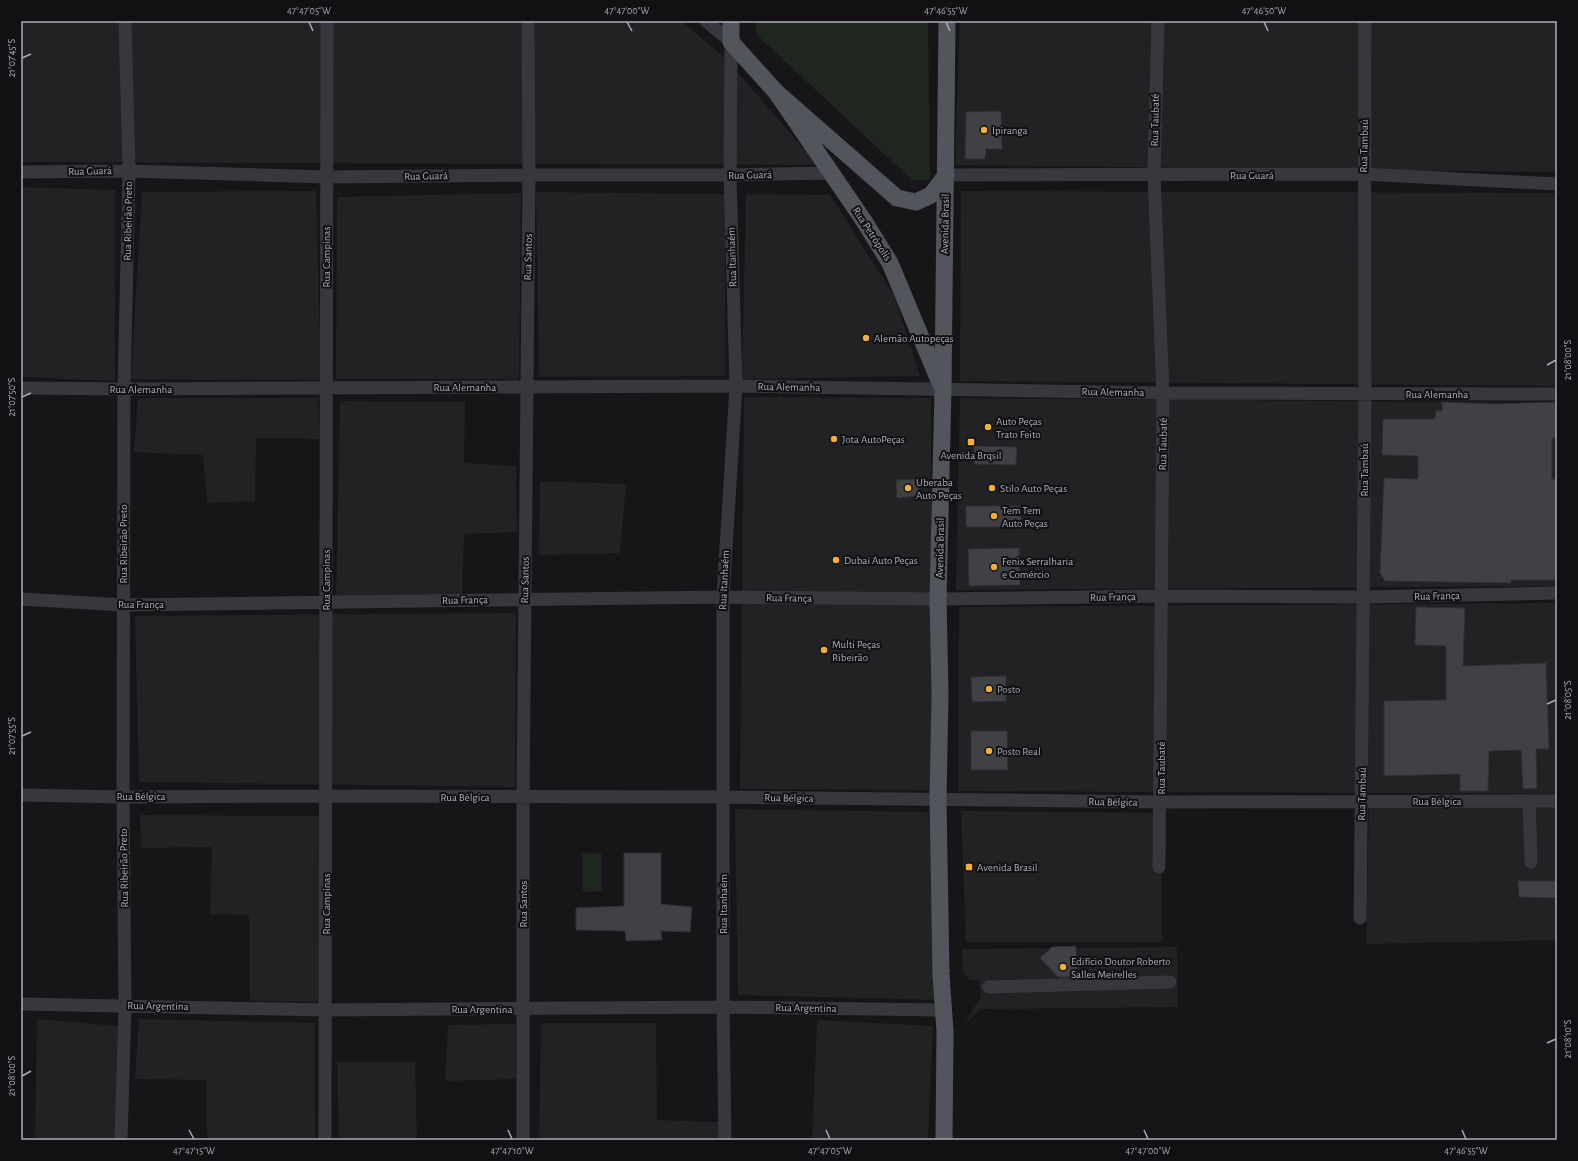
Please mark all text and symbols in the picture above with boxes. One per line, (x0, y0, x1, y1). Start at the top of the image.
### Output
text: 47°47'05"W (287, 6, 331, 16)
text: 47°47'00"W (605, 6, 650, 16)
text: 47°46'55"W (924, 6, 968, 16)
text: 47°46'50"W (1242, 6, 1286, 16)
text: 21°07'45"S (7, 38, 17, 77)
street label: Rua Taubaté (1149, 93, 1161, 147)
street label: Rua Tambaú (1358, 119, 1370, 173)
marker: Ipiranga (979, 125, 989, 135)
place label: Ipiranga (992, 125, 1028, 136)
street label: Rua Guará (68, 165, 112, 177)
street label: Rua Guará (728, 169, 772, 181)
street label: Rua Guará (404, 170, 448, 182)
street label: Rua Guará (1230, 170, 1274, 181)
street label: Rua Ribeirão Preto (122, 181, 134, 261)
street label: Avenida Brasil (939, 194, 951, 254)
street label: Rua Petrópolis (851, 205, 893, 263)
street label: Rua Campinas (321, 227, 332, 287)
street label: Rua Itanhaém (725, 227, 739, 287)
street label: Rua Santos (522, 233, 534, 281)
marker: Alemão Autopeças (861, 333, 871, 343)
place label: Alemão Autopeças (874, 333, 954, 344)
text: 21°08'00"S (1563, 339, 1573, 380)
text: 21°07'50"S (7, 377, 17, 417)
street label: Rua Alemanha (758, 381, 820, 393)
street label: Rua Alemanha (434, 382, 496, 393)
street label: Rua Alemanha (110, 384, 172, 395)
street label: Rua Alemanha (1082, 386, 1144, 398)
street label: Rua Alemanha (1406, 389, 1468, 400)
place label: Auto Peças Trato Feito (996, 416, 1042, 440)
street label: Rua Taubaté (1157, 417, 1169, 471)
marker: Auto Peças Trato Feito (983, 422, 993, 432)
marker: Jota AutoPeças (829, 434, 839, 444)
place label: Jota AutoPeças (842, 434, 905, 445)
marker: Avenida Brqsil (966, 437, 976, 447)
street label: Rua Tambaú (1359, 443, 1370, 497)
place label: Avenida Brqsil (940, 450, 1002, 461)
place label: Uberaba Auto Peças (916, 477, 962, 501)
marker: Uberaba Auto Peças (903, 483, 913, 493)
marker: Stilo Auto Peças (987, 483, 997, 493)
place label: Stilo Auto Peças (1000, 483, 1067, 494)
street label: Rua Ribeirão Preto (118, 504, 129, 584)
place label: Tem Tem Auto Peças (1002, 505, 1048, 529)
marker: Tem Tem Auto Peças (989, 511, 999, 521)
street label: Avenida Brasil (934, 518, 946, 578)
street label: Rua Campinas (321, 550, 332, 610)
street label: Rua Itanhaém (717, 550, 731, 610)
marker: Dubai Auto Peças (831, 555, 841, 565)
place label: Dubai Auto Peças (844, 555, 918, 566)
street label: Rua Santos (519, 556, 531, 604)
place label: Fenix Serralharia e Comércio (1002, 556, 1073, 580)
marker: Fenix Serralharia e Comércio (989, 562, 999, 572)
street label: Rua França (1414, 590, 1460, 602)
street label: Rua França (1090, 591, 1136, 603)
street label: Rua França (766, 592, 812, 604)
street label: Rua França (442, 594, 488, 606)
street label: Rua França (118, 599, 164, 610)
place label: Multi Peças Ribeirão (832, 639, 880, 663)
marker: Multi Peças Ribeirão (819, 645, 829, 655)
text: 21°08'05"S (1563, 680, 1573, 720)
marker: Posto (984, 684, 994, 694)
place label: Posto (997, 684, 1021, 695)
text: 21°07'55"S (7, 717, 17, 755)
street label: Rua Taubaté (1156, 742, 1167, 794)
marker: Posto Real (984, 746, 994, 756)
place label: Posto Real (997, 746, 1041, 757)
street label: Rua Tambaú (1356, 767, 1368, 821)
street label: Rua Bélgica (116, 791, 166, 802)
street label: Rua Bélgica (440, 792, 490, 803)
street label: Rua Bélgica (764, 792, 814, 804)
street label: Rua Bélgica (1088, 796, 1138, 808)
street label: Rua Bélgica (1412, 796, 1462, 807)
street label: Rua Ribeirão Preto (118, 828, 130, 908)
marker: Avenida Brasil (964, 862, 974, 872)
place label: Avenida Brasil (977, 862, 1037, 873)
street label: Rua Campinas (321, 874, 332, 934)
street label: Rua Itanhaém (718, 874, 729, 934)
street label: Rua Santos (518, 881, 529, 927)
place label: Edifício Doutor Roberto Salles Meirelles (1071, 956, 1171, 980)
marker: Edifício Doutor Roberto Salles Meirelles (1058, 962, 1068, 972)
street label: Rua Argentina (127, 1000, 189, 1012)
street label: Rua Argentina (775, 1002, 837, 1014)
street label: Rua Argentina (451, 1004, 513, 1015)
text: 21°08'10"S (1563, 1019, 1573, 1058)
text: 21°08'00"S (7, 1055, 17, 1096)
text: 47°47'15"W (173, 1146, 215, 1156)
text: 47°47'10"W (490, 1146, 534, 1156)
text: 47°47'05"W (808, 1146, 852, 1156)
text: 47°47'00"W (1126, 1146, 1171, 1156)
text: 47°46'55"W (1444, 1146, 1488, 1156)

